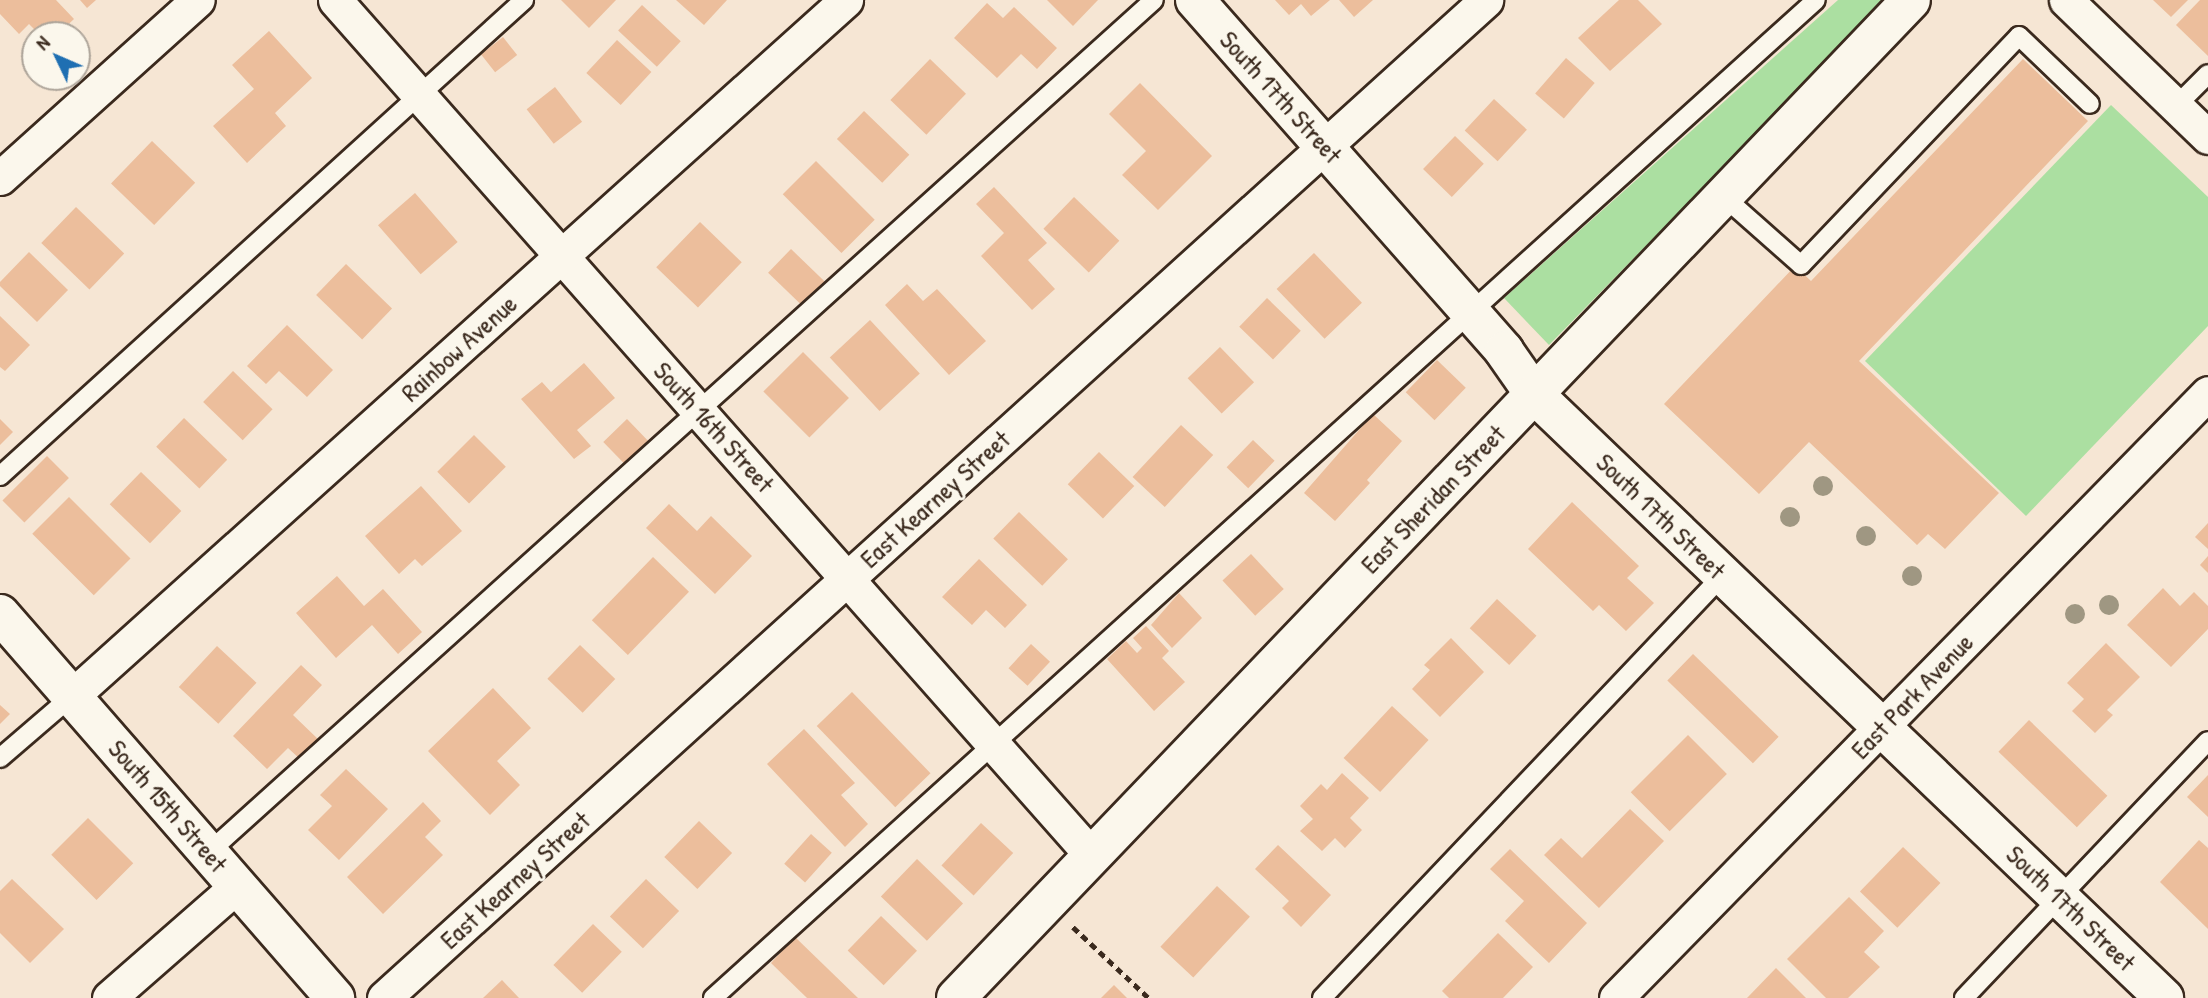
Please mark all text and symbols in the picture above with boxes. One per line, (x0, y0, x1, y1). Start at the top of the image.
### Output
north arrow (21, 21, 91, 91)
street label: South 17th Street (1213, 24, 1349, 170)
text: N (29, 30, 55, 55)
street label: Rainbow Avenue (395, 288, 523, 408)
street label: South 16th Street (647, 355, 781, 499)
street label: East Sheridan Street (1354, 418, 1512, 580)
street label: East Kearney Street (854, 424, 1016, 574)
street label: South 17th Street (1590, 447, 1732, 585)
street label: East Park Avenue (1844, 627, 1980, 765)
street label: South 15th Street (102, 733, 234, 879)
street label: East Kearney Street (434, 805, 596, 955)
street label: South 17th Street (2000, 839, 2142, 977)

